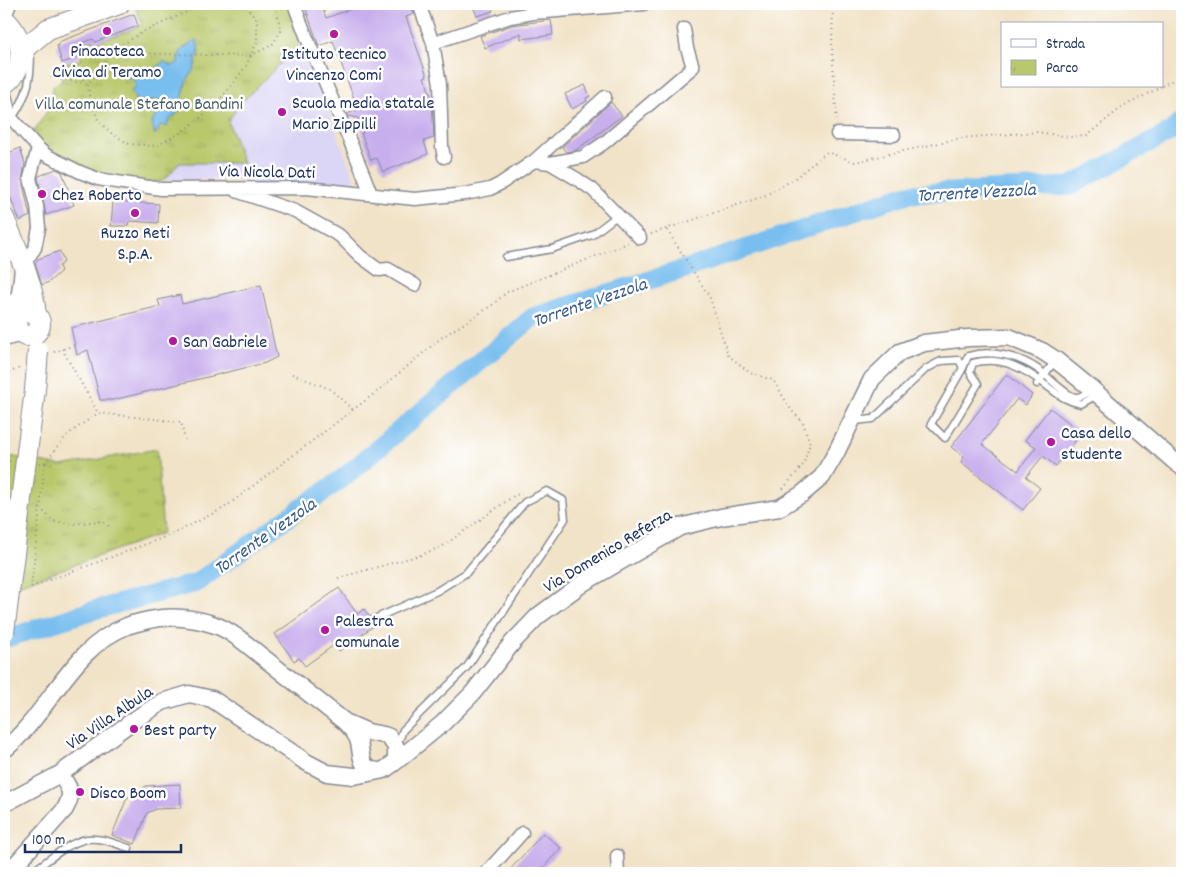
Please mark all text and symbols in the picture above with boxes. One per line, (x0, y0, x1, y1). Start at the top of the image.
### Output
legend (1001, 22, 1164, 88)
marker: Pinacoteca Civica di Teramo (101, 25, 113, 37)
marker: Istituto tecnico Vincenzo Comi (328, 28, 340, 40)
text: Strada (1046, 34, 1086, 56)
place label: Pinacoteca Civica di Teramo (52, 40, 162, 86)
place label: Istituto tecnico Vincenzo Comi (282, 43, 386, 89)
text: Parco (1046, 58, 1078, 80)
place label: Scuola media statale Mario Zippilli (292, 92, 434, 138)
park label: Villa comunale Stefano Bandini (35, 93, 243, 118)
marker: Scuola media statale Mario Zippilli (276, 106, 288, 118)
street label: Via Nicola Dati (219, 160, 315, 187)
water label: Torrente Vezzola (916, 178, 1037, 211)
place label: Chez Roberto (52, 184, 142, 209)
marker: Chez Roberto (36, 188, 48, 200)
marker: Ruzzo Reti S.p.A. (129, 207, 141, 219)
place label: Ruzzo Reti S.p.A. (101, 222, 169, 268)
water label: Torrente Vezzola (529, 272, 652, 336)
place label: San Gabriele (183, 331, 267, 356)
marker: San Gabriele (167, 335, 179, 347)
place label: Casa dello studente (1061, 422, 1131, 468)
marker: Casa dello studente (1045, 436, 1057, 448)
water label: Torrente Vezzola (209, 492, 323, 583)
street label: Via Domenico Referza (539, 504, 678, 600)
place label: Palestra comunale (335, 610, 399, 656)
marker: Palestra comunale (319, 624, 331, 636)
street label: Via Villa Albula (62, 680, 159, 757)
place label: Best party (144, 719, 217, 744)
marker: Best party (128, 723, 140, 735)
place label: Disco Boom (90, 782, 166, 807)
marker: Disco Boom (74, 786, 86, 798)
scale bar (25, 822, 181, 854)
text: 100 m (32, 830, 65, 852)

